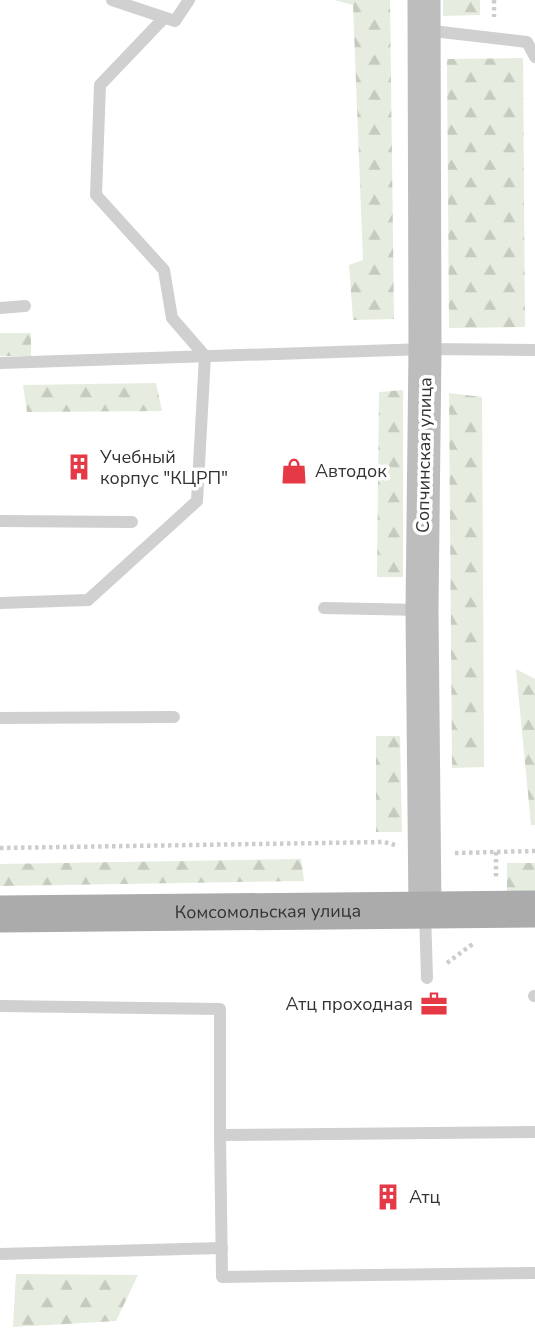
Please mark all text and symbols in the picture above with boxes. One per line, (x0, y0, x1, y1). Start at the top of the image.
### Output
street label: Сопчинская улица (411, 377, 437, 533)
place label: Учебный корпус "КЦРП" (99, 445, 228, 490)
building icon: Учебный корпус "КЦРП" (64, 452, 94, 482)
shop icon: Автодок (279, 456, 309, 486)
place label: Автодок (315, 459, 387, 483)
street label: Комсомольская улица (175, 899, 361, 924)
office icon: Атц проходная (419, 989, 449, 1019)
place label: Атц проходная (286, 992, 413, 1016)
building icon: Атц (373, 1182, 403, 1212)
place label: Атц (409, 1185, 441, 1209)

